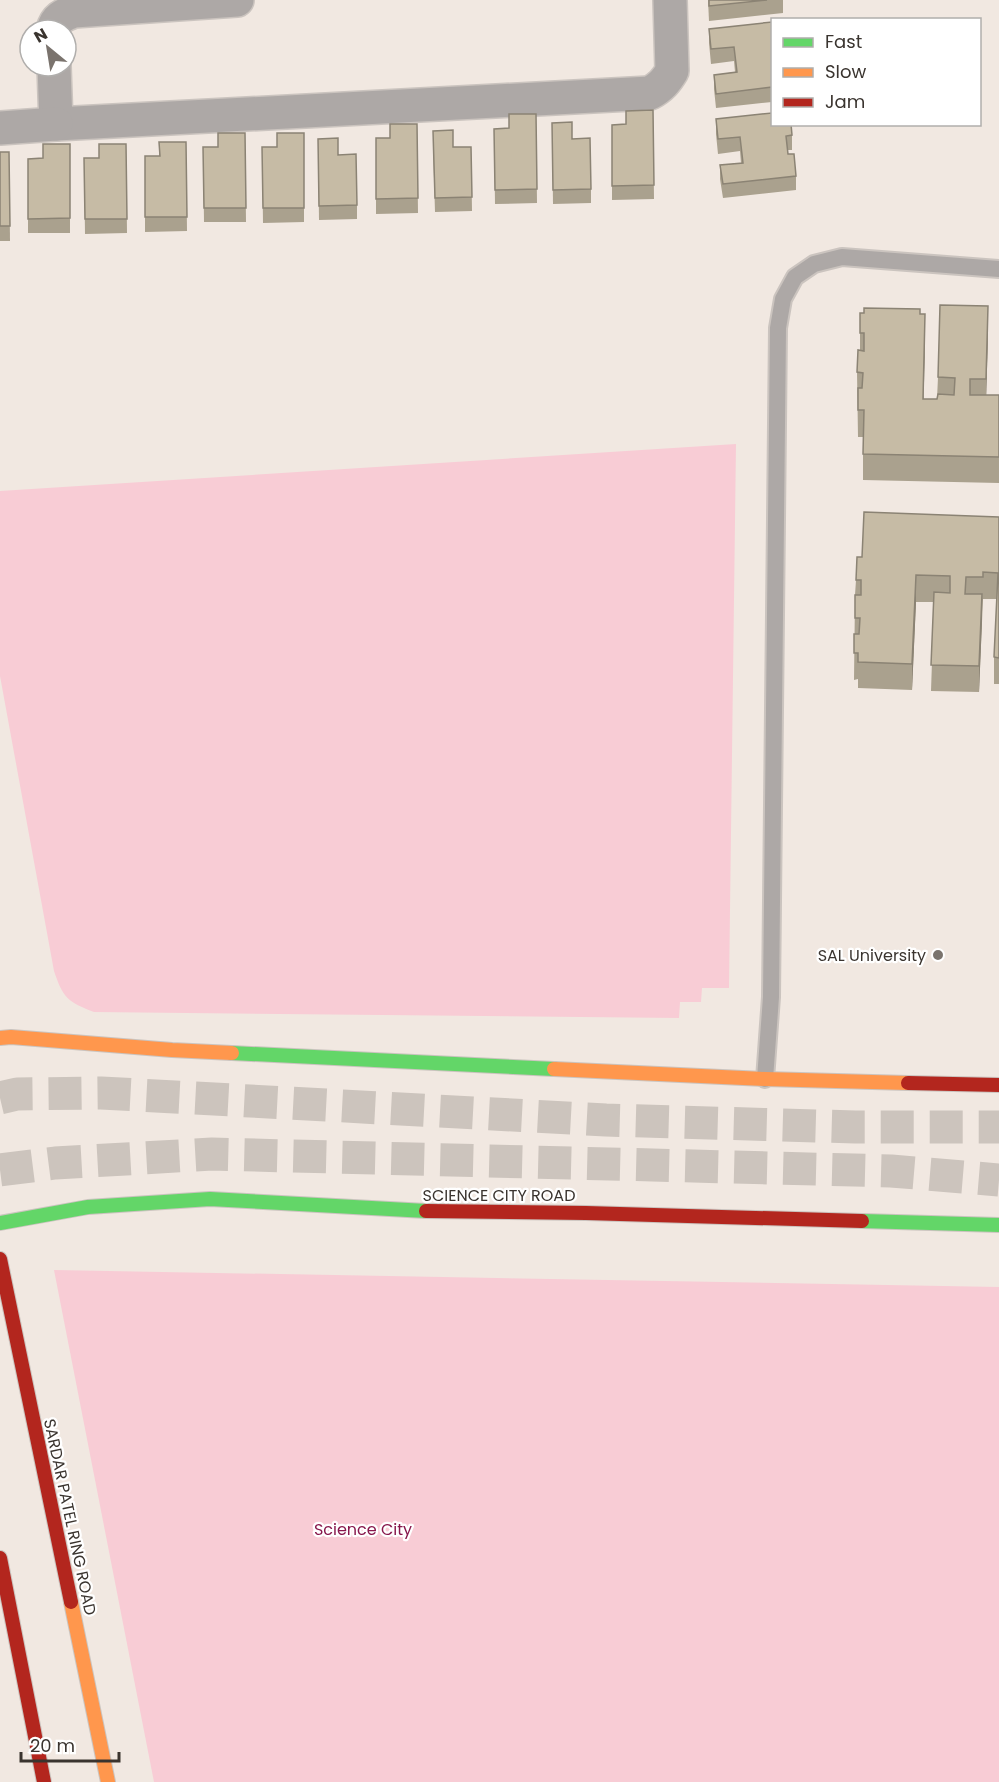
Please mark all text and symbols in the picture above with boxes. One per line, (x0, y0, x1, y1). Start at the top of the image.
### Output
north arrow (18, 18, 78, 78)
legend (771, 18, 981, 126)
text: N (30, 22, 52, 48)
text: Fast (825, 29, 862, 54)
text: Slow (825, 59, 867, 84)
text: Jam (825, 89, 865, 114)
place label: SAL University (818, 944, 926, 967)
marker: SAL University (931, 948, 945, 962)
street label: SCIENCE CITY ROAD (423, 1184, 575, 1207)
street label: SARDAR PATEL RING ROAD (38, 1417, 102, 1617)
park label: Science City (314, 1518, 412, 1541)
scale bar (21, 1725, 118, 1763)
text: 20 m (30, 1733, 75, 1758)

